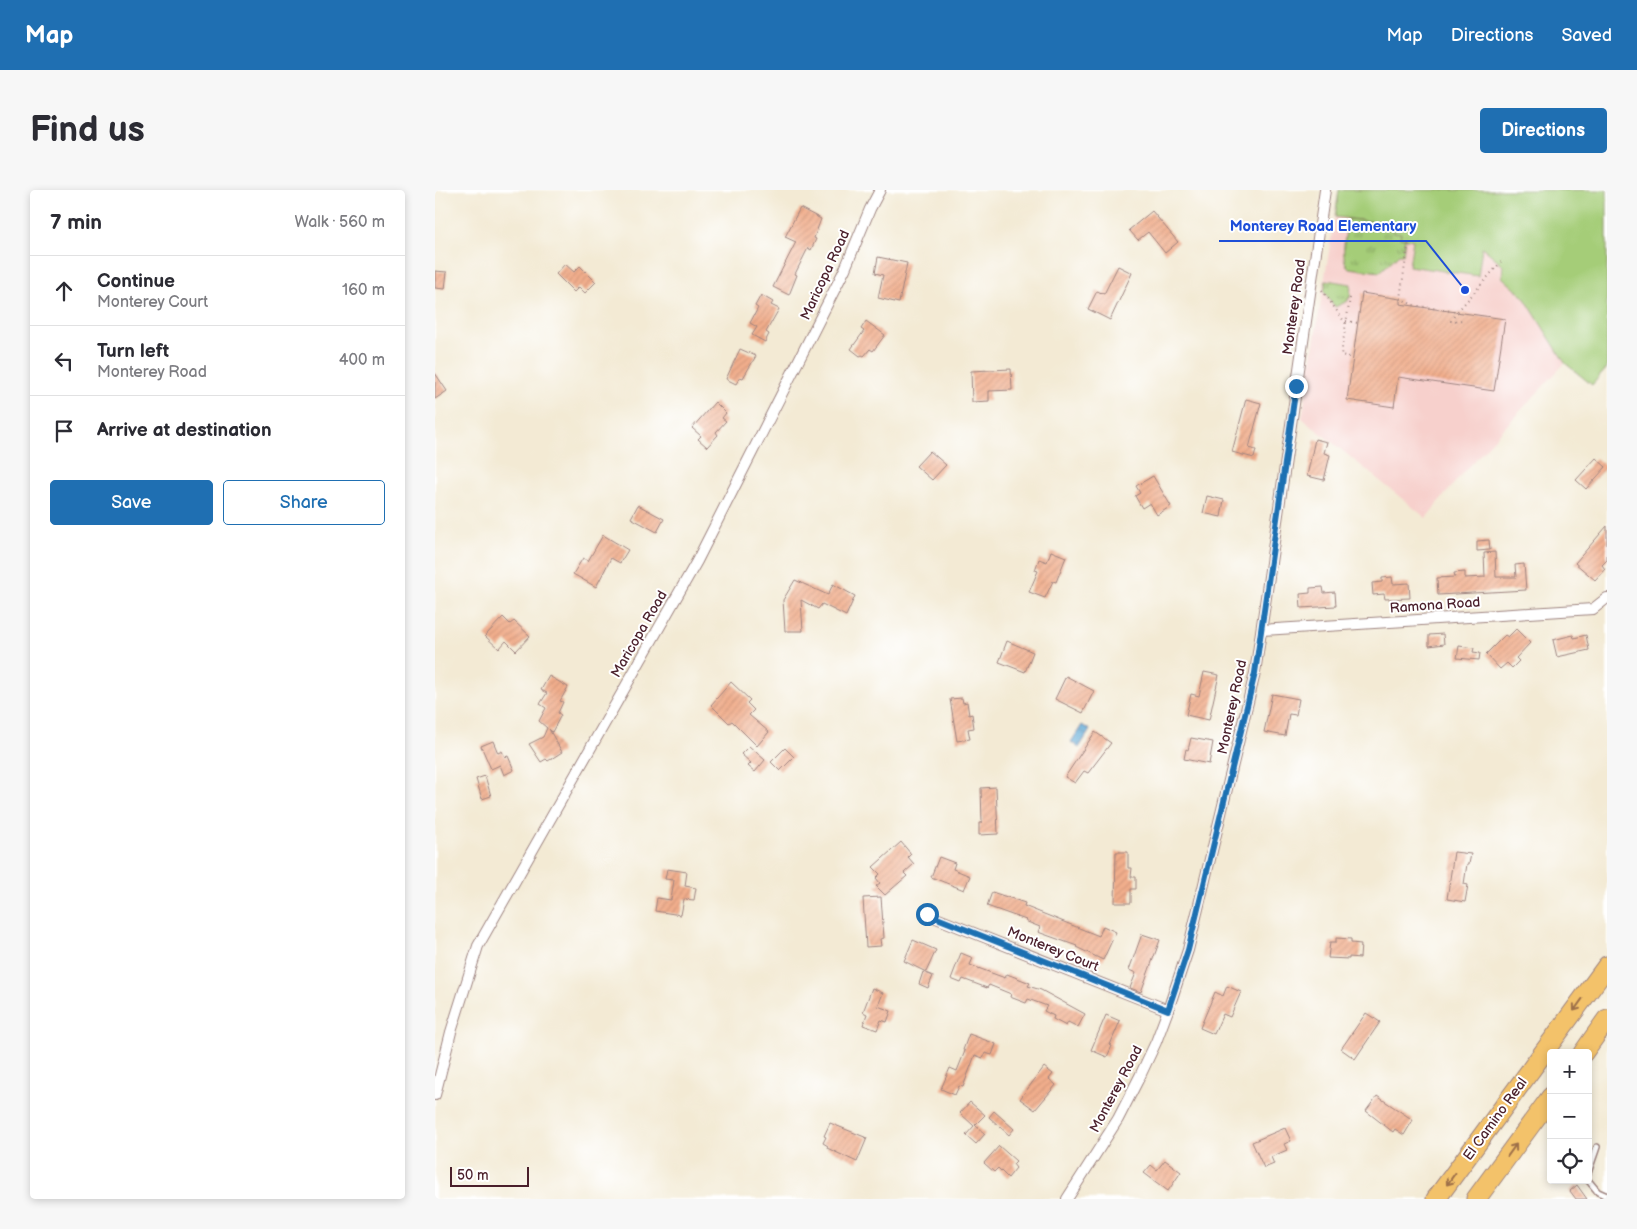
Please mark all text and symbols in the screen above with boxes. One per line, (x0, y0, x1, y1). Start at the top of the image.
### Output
text: Map (25, 21, 73, 50)
text: Map (1387, 25, 1423, 46)
text: Directions (1451, 25, 1533, 46)
text: Saved (1561, 25, 1612, 46)
button: Directions (1480, 108, 1607, 153)
text: Find us (30, 109, 145, 152)
text: 7 min (50, 210, 102, 235)
callout: Monterey Road Elementary (1219, 211, 1426, 241)
text: Walk · 560 m (295, 213, 385, 232)
text: Monterey Road Elementary (1230, 217, 1416, 236)
street label: Maricopa Road (797, 227, 853, 323)
street label: Monterey Road (1279, 258, 1309, 356)
text: Continue (97, 270, 175, 293)
icon: ahead (50, 277, 78, 305)
text: 160 m (342, 281, 385, 300)
text: Monterey Court (97, 293, 208, 312)
text: Turn left (97, 340, 169, 363)
icon: left (50, 347, 78, 375)
text: 400 m (339, 351, 385, 370)
text: Monterey Road (97, 363, 207, 382)
route end (1285, 375, 1308, 398)
icon: arrive (50, 417, 78, 445)
text: Arrive at destination (97, 419, 272, 442)
button: Save (50, 480, 213, 525)
button: Share (223, 480, 385, 525)
street label: Maricopa Road (607, 588, 671, 680)
street label: Ramona Road (1389, 593, 1481, 617)
street label: Monterey Road (1214, 658, 1250, 756)
route start (916, 903, 939, 926)
street label: Monterey Court (1005, 923, 1102, 975)
one-way arrow (1573, 998, 1583, 1012)
street label: Monterey Road (1086, 1043, 1146, 1135)
map controls (1547, 1049, 1592, 1184)
button: + (1547, 1049, 1592, 1094)
street label: El Camino Real (1459, 1074, 1531, 1164)
button: − (1547, 1094, 1592, 1139)
button: locate (1547, 1139, 1592, 1184)
one-way arrow (1507, 1143, 1517, 1157)
scale bar (450, 1164, 529, 1187)
text: 50 m (457, 1167, 489, 1184)
one-way arrow (1446, 1172, 1456, 1186)

